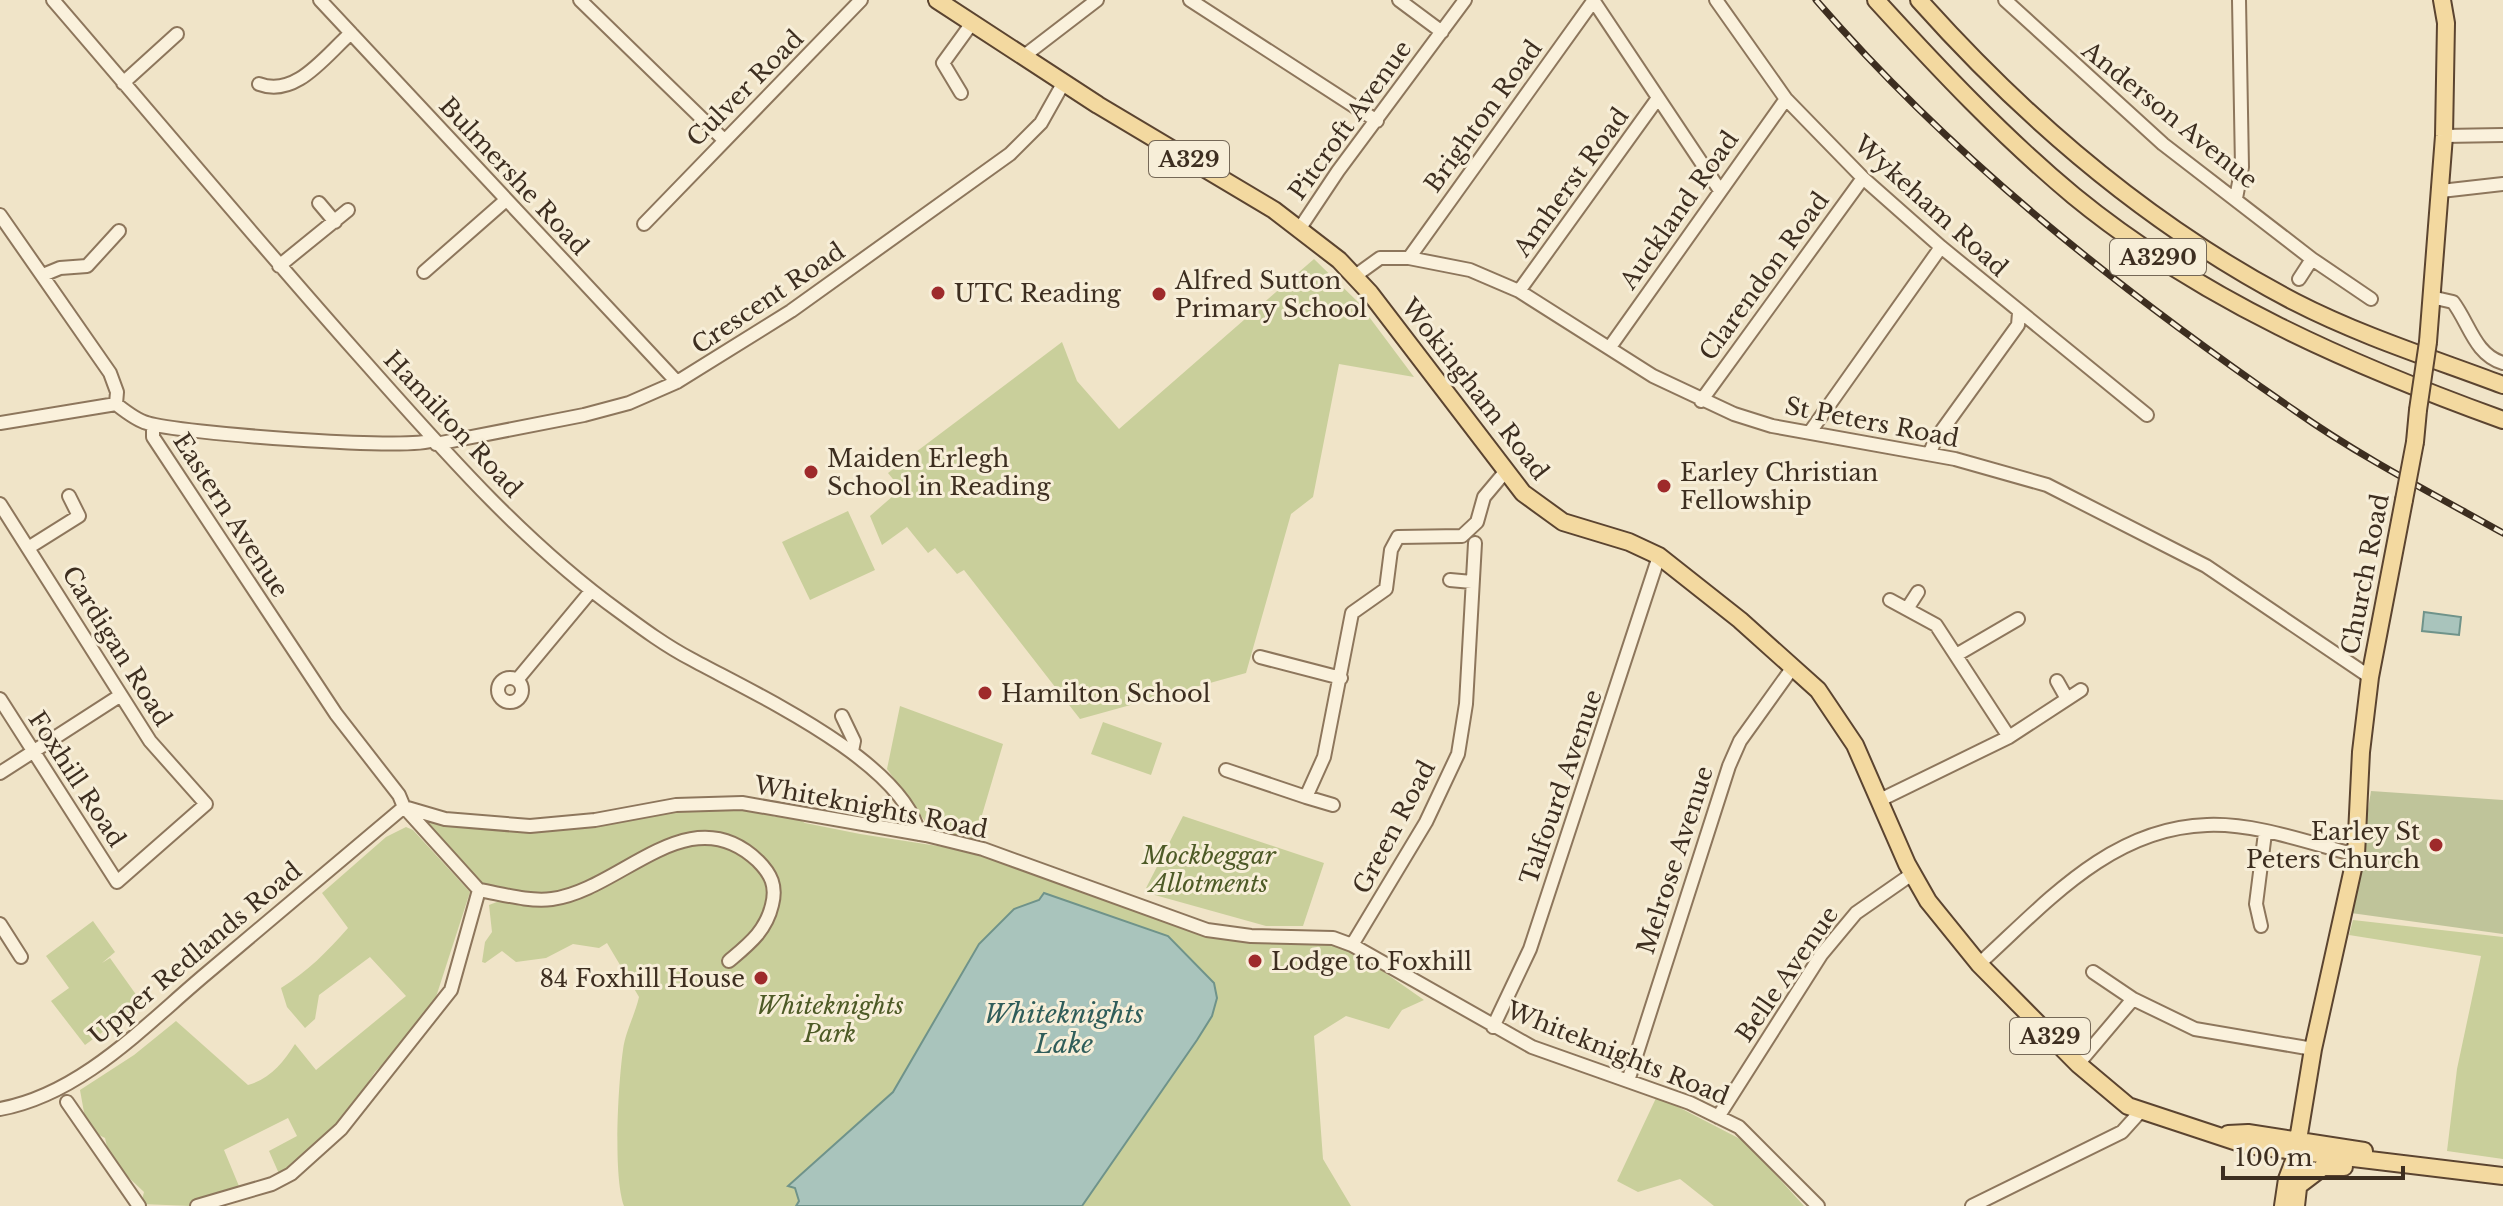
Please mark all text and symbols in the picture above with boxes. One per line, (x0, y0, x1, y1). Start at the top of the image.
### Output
street label: Culver Road (681, 24, 809, 152)
street label: Brighton Road (1418, 34, 1548, 198)
street label: Pitcroft Avenue (1282, 35, 1418, 205)
street label: Anderson Avenue (2076, 35, 2263, 195)
street label: Bulmershe Road (433, 91, 595, 261)
street label: Amherst Road (1507, 102, 1635, 263)
street label: Auckland Road (1613, 125, 1744, 296)
street label: Wykeham Road (1848, 129, 2014, 283)
road number: A329 (1149, 141, 1229, 177)
street label: Clarendon Road (1693, 186, 1835, 366)
street label: Crescent Road (686, 236, 850, 360)
road number: A3290 (2110, 239, 2206, 275)
place label: Alfred Sutton Primary School (1174, 266, 1367, 323)
place label: UTC Reading (954, 279, 1122, 308)
marker: UTC Reading (929, 284, 947, 302)
marker: Alfred Sutton Primary School (1150, 285, 1168, 303)
street label: Wokingham Road (1395, 292, 1555, 485)
street label: Hamilton Road (378, 345, 528, 503)
street label: St Peters Road (1782, 391, 1962, 453)
street label: Eastern Avenue (167, 428, 295, 602)
place label: Maiden Erlegh School in Reading (827, 444, 1051, 501)
place label: Earley Christian Fellowship (1680, 458, 1878, 515)
marker: Maiden Erlegh School in Reading (802, 463, 820, 481)
marker: Earley Christian Fellowship (1655, 477, 1673, 495)
street label: Church Road (2335, 491, 2395, 657)
street label: Cardigan Road (56, 561, 178, 731)
place label: Hamilton School (1001, 679, 1211, 708)
marker: Hamilton School (976, 684, 994, 702)
street label: Talfourd Avenue (1514, 686, 1608, 888)
street label: Foxhill Road (22, 706, 132, 852)
street label: Green Road (1347, 755, 1441, 899)
street label: Melrose Avenue (1631, 762, 1719, 958)
street label: Whiteknights Road (751, 770, 990, 844)
place label: Earley St Peters Church (2246, 817, 2420, 874)
marker: Earley St Peters Church (2427, 836, 2445, 854)
park label: Mockbeggar Allotments (1141, 841, 1277, 898)
street label: Upper Redlands Road (83, 856, 307, 1050)
street label: Belle Avenue (1730, 901, 1844, 1047)
place label: Lodge to Foxhill (1271, 947, 1472, 976)
marker: Lodge to Foxhill (1246, 952, 1264, 970)
place label: 84 Foxhill House (540, 964, 745, 993)
marker: 84 Foxhill House (752, 969, 770, 987)
park label: Whiteknights Park (756, 991, 904, 1048)
street label: Whiteknights Road (1502, 995, 1733, 1111)
water label: Whiteknights Lake (984, 998, 1144, 1060)
road number: A329 (2010, 1018, 2090, 1054)
scale bar (2223, 1130, 2403, 1180)
text: 100 m (2235, 1143, 2313, 1172)

